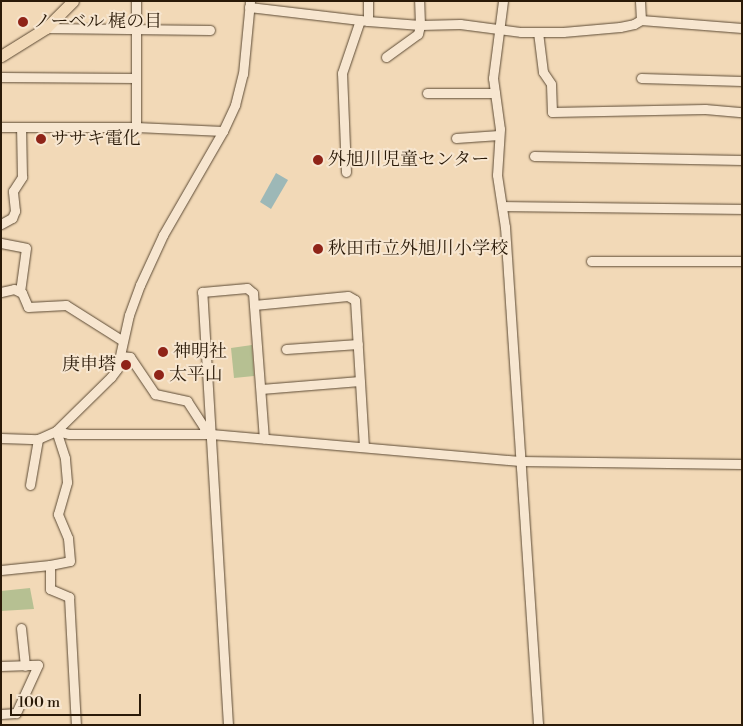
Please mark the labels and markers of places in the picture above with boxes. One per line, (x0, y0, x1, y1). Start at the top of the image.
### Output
place label: ノーベル 梶の目 (33, 11, 162, 33)
marker: ノーベル 梶の目 (17, 16, 29, 28)
place label: ササキ電化 (51, 128, 141, 150)
marker: ササキ電化 (35, 133, 47, 145)
place label: 外旭川児童センター (328, 149, 490, 171)
marker: 外旭川児童センター (312, 154, 324, 166)
place label: 秋田市立外旭川小学校 (328, 238, 508, 260)
marker: 秋田市立外旭川小学校 (312, 243, 324, 255)
place label: 神明社 (173, 341, 227, 363)
marker: 神明社 (157, 346, 169, 358)
place label: 庚申塔 (62, 354, 116, 376)
marker: 庚申塔 (120, 359, 132, 371)
place label: 太平山 (169, 364, 223, 386)
marker: 太平山 (153, 369, 165, 381)

